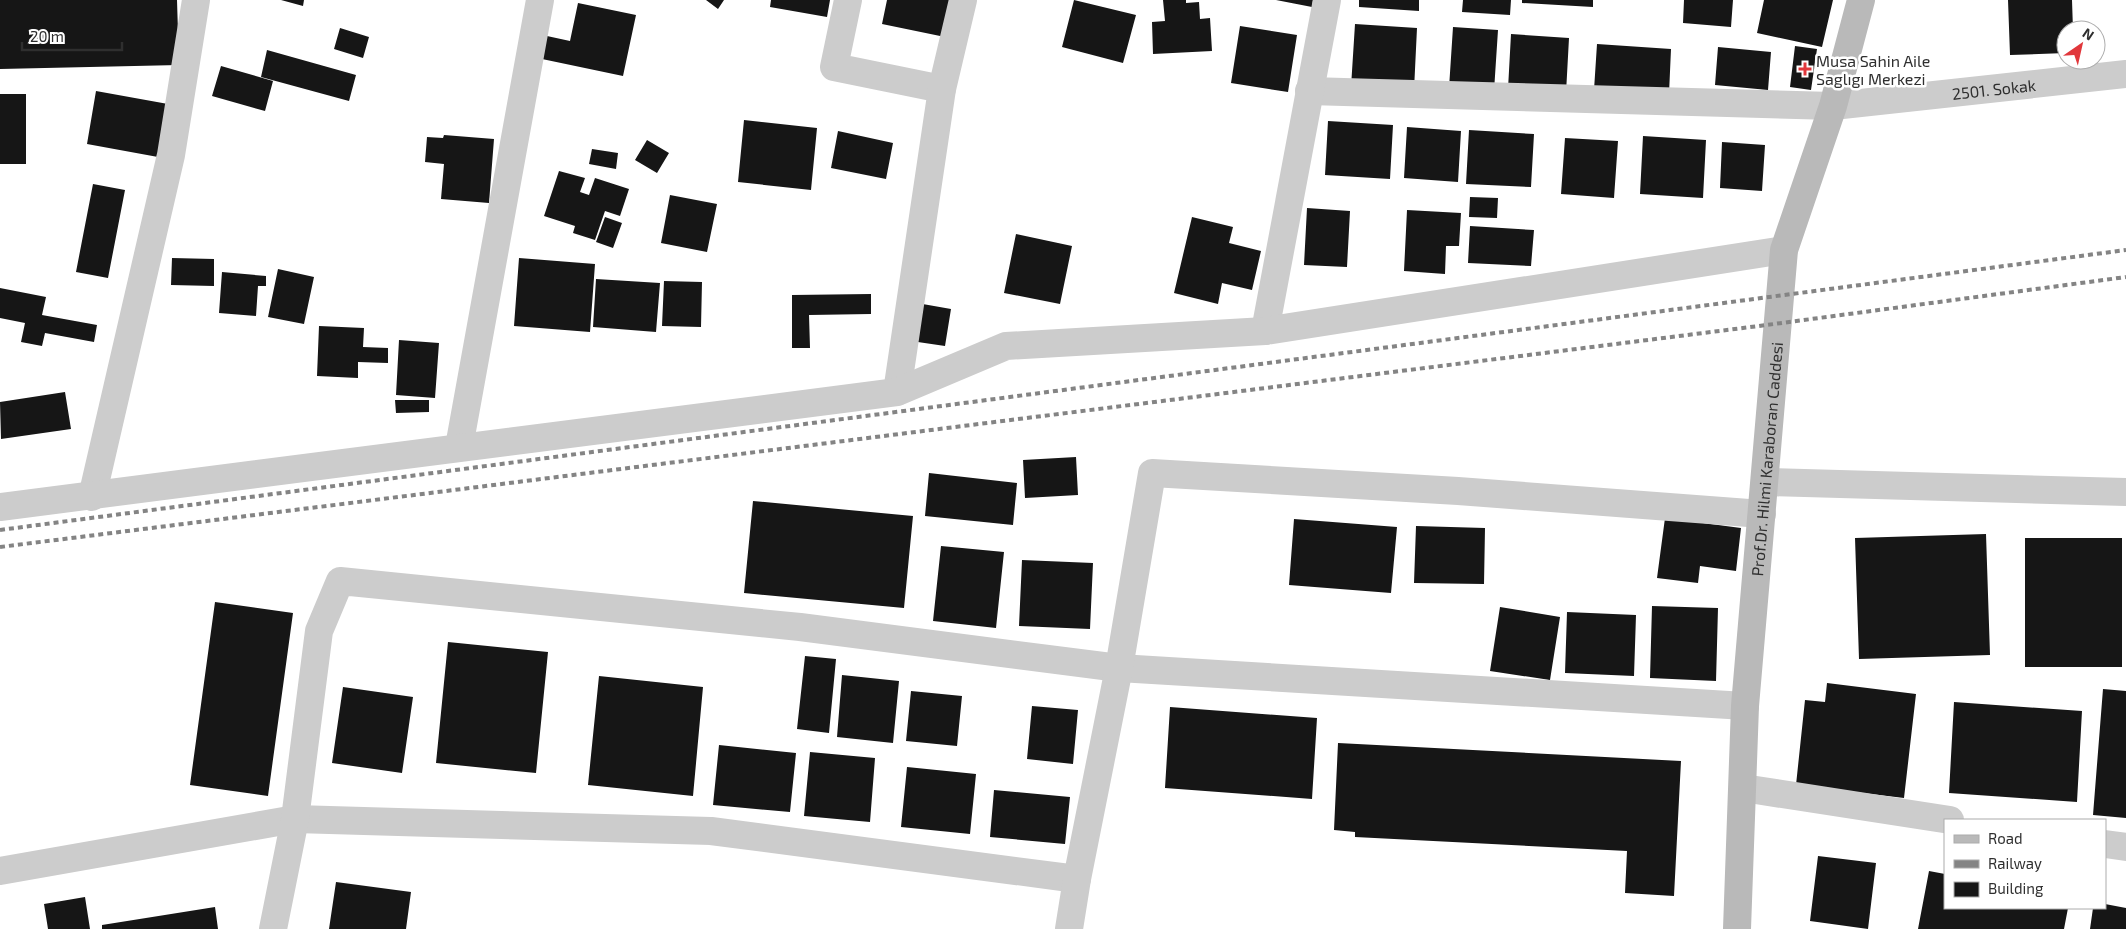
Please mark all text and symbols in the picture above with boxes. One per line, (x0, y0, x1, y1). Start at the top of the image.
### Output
scale bar (22, 20, 122, 52)
north arrow (2056, 20, 2106, 70)
text: N (2080, 24, 2097, 44)
text: 20 m (30, 27, 64, 45)
place label: Musa Sahin Aile Saglıgı Merkezi (1816, 51, 1930, 88)
marker: Musa Sahin Aile Saglıgı Merkezi (1798, 62, 1812, 76)
street label: 2501. Sokak (1951, 74, 2037, 102)
street label: Prof.Dr. Hilmi Karaboran Caddesi (1747, 341, 1786, 577)
legend (1944, 819, 2106, 909)
text: Road (1988, 829, 2023, 847)
text: Railway (1988, 854, 2042, 872)
text: Building (1988, 879, 2044, 897)

